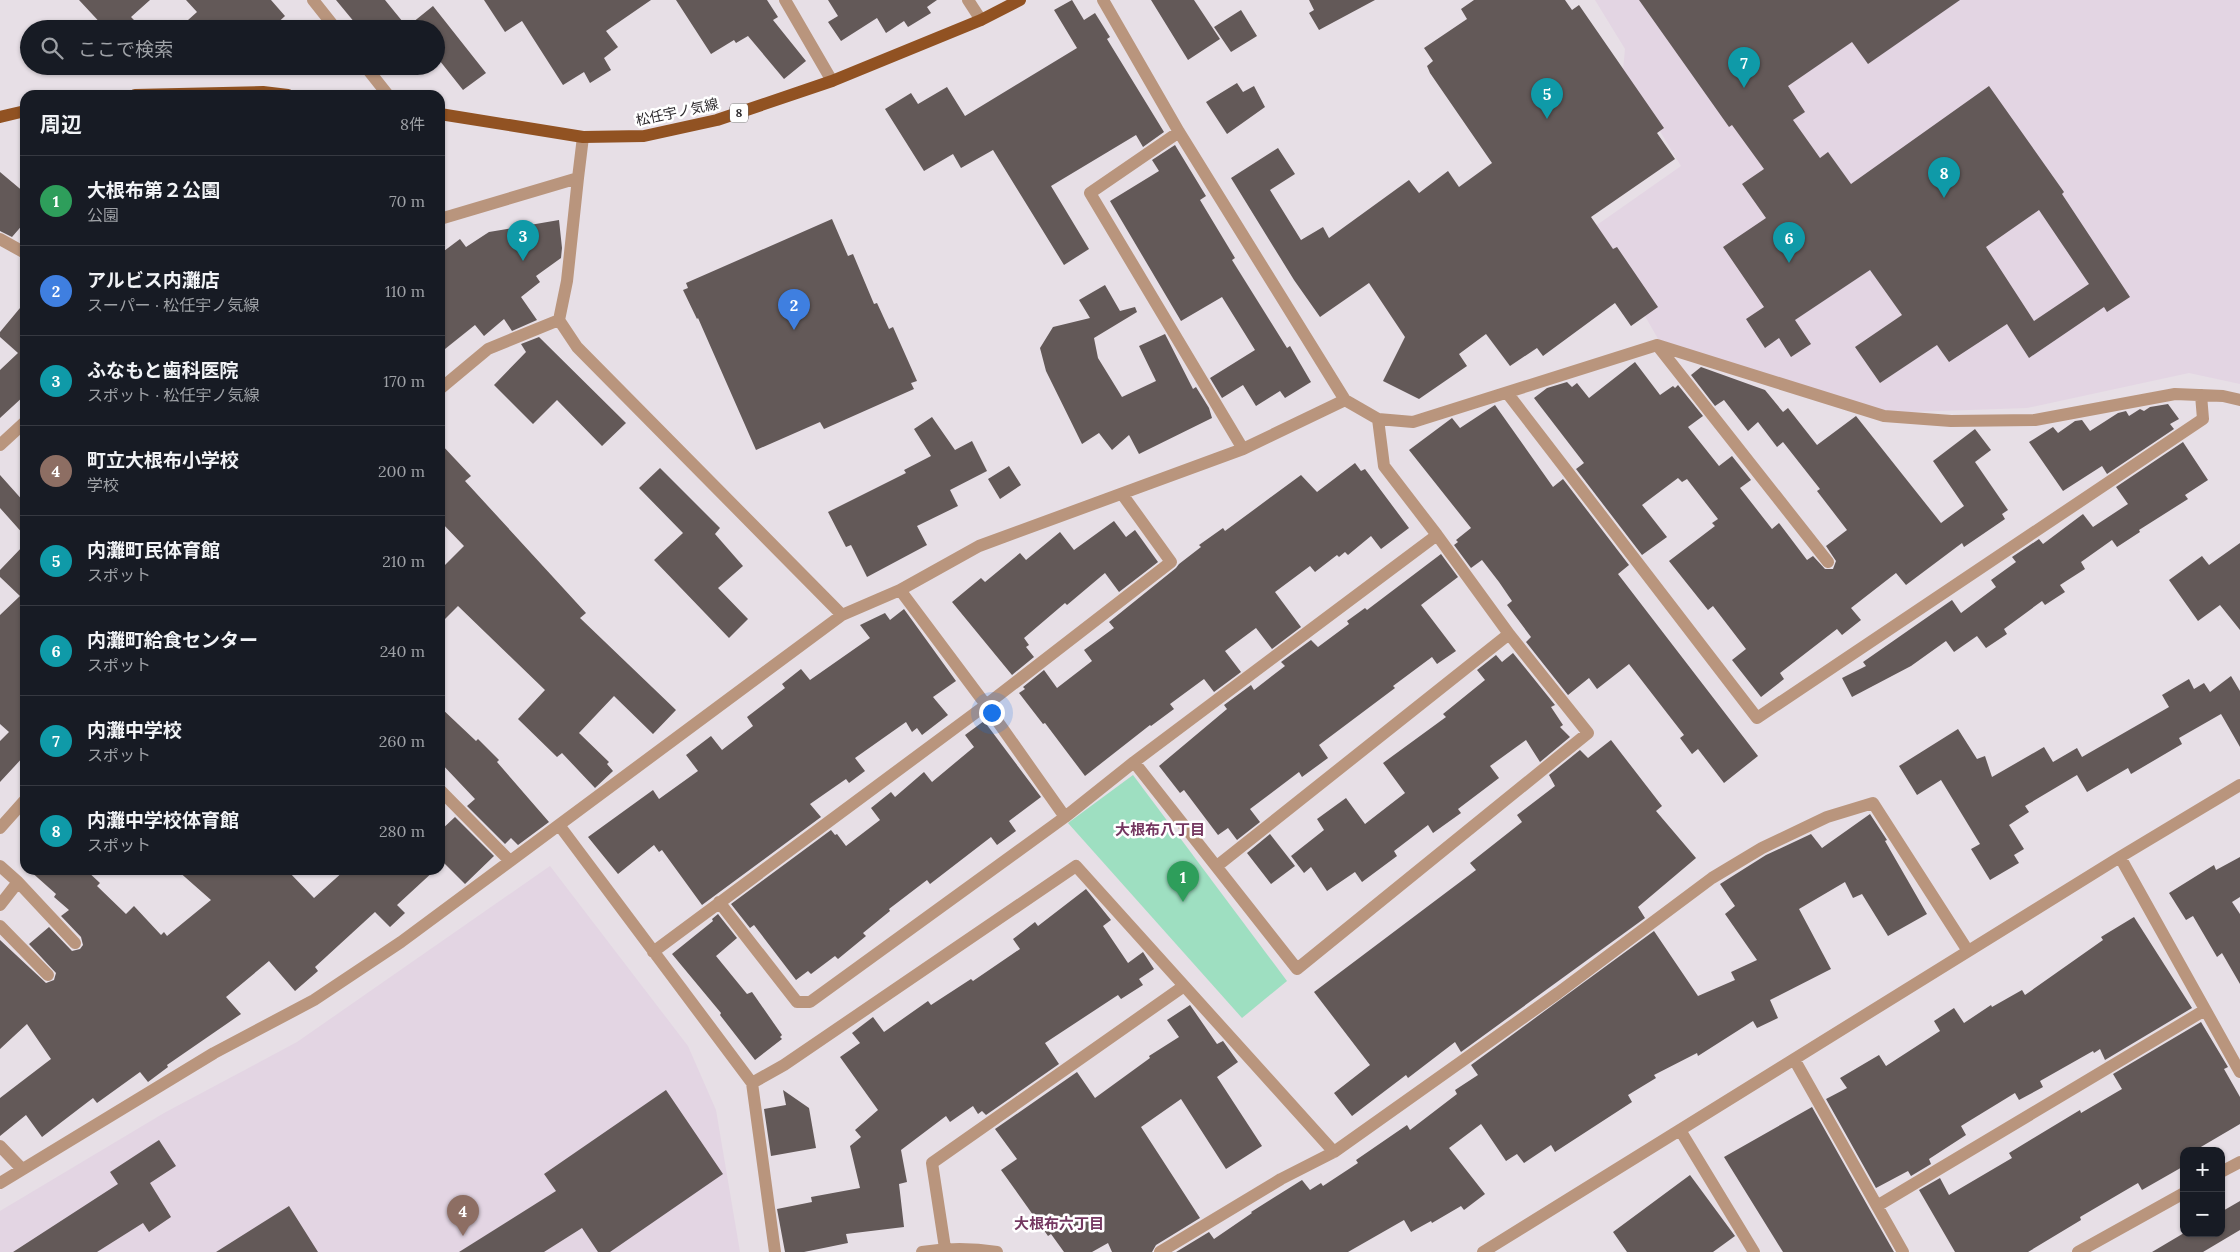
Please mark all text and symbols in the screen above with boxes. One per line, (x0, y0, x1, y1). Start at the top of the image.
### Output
search box (20, 20, 445, 75)
icon: search (38, 34, 66, 62)
text: ここで検索 (78, 37, 173, 61)
pin: 7 (1728, 47, 1760, 88)
pin: 5 (1531, 78, 1563, 119)
street label: 松任宇ノ気線 (634, 94, 720, 130)
road number: 8 (730, 104, 748, 122)
text: 周辺 (40, 111, 82, 138)
text: 8件 (400, 114, 425, 134)
pin: 8 (1928, 157, 1960, 198)
text: 大根布第２公園 (87, 178, 220, 202)
text: 1 (53, 191, 59, 211)
text: 70 m (389, 191, 425, 211)
text: 公園 (87, 205, 119, 225)
pin: 3 (507, 220, 539, 261)
pin: 6 (1773, 222, 1805, 263)
text: アルビス内灘店 (87, 268, 220, 292)
text: 2 (52, 281, 60, 301)
text: 110 m (385, 281, 425, 301)
pin: 2 (778, 289, 810, 330)
text: スーパー · 松任宇ノ気線 (87, 295, 259, 315)
text: ふなもと歯科医院 (87, 358, 239, 382)
text: 3 (52, 371, 60, 391)
text: 170 m (383, 371, 425, 391)
text: スポット · 松任宇ノ気線 (87, 385, 259, 405)
text: 町立大根布小学校 (87, 448, 239, 472)
text: 4 (52, 461, 60, 481)
text: 200 m (378, 461, 425, 481)
text: 学校 (87, 475, 119, 495)
text: 内灘町民体育館 (87, 538, 220, 562)
text: 5 (52, 551, 60, 571)
text: 210 m (382, 551, 425, 571)
text: スポット (87, 565, 151, 585)
text: 内灘町給食センター (87, 628, 258, 652)
text: 6 (51, 641, 61, 661)
text: 240 m (380, 641, 425, 661)
text: スポット (87, 655, 151, 675)
your location (979, 700, 1005, 726)
text: 内灘中学校 (87, 718, 182, 742)
text: 7 (52, 731, 60, 751)
text: 260 m (379, 731, 425, 751)
text: スポット (87, 745, 151, 765)
text: 内灘中学校体育館 (87, 808, 239, 832)
district label: 大根布八丁目 (1115, 820, 1205, 839)
text: 8 (51, 821, 61, 841)
text: 280 m (379, 821, 425, 841)
text: スポット (87, 835, 151, 855)
pin: 1 (1167, 861, 1199, 902)
map controls (2180, 1147, 2225, 1237)
button: + (2180, 1147, 2225, 1192)
button: − (2180, 1192, 2225, 1237)
pin: 4 (447, 1195, 479, 1236)
district label: 大根布六丁目 (1014, 1214, 1104, 1233)

